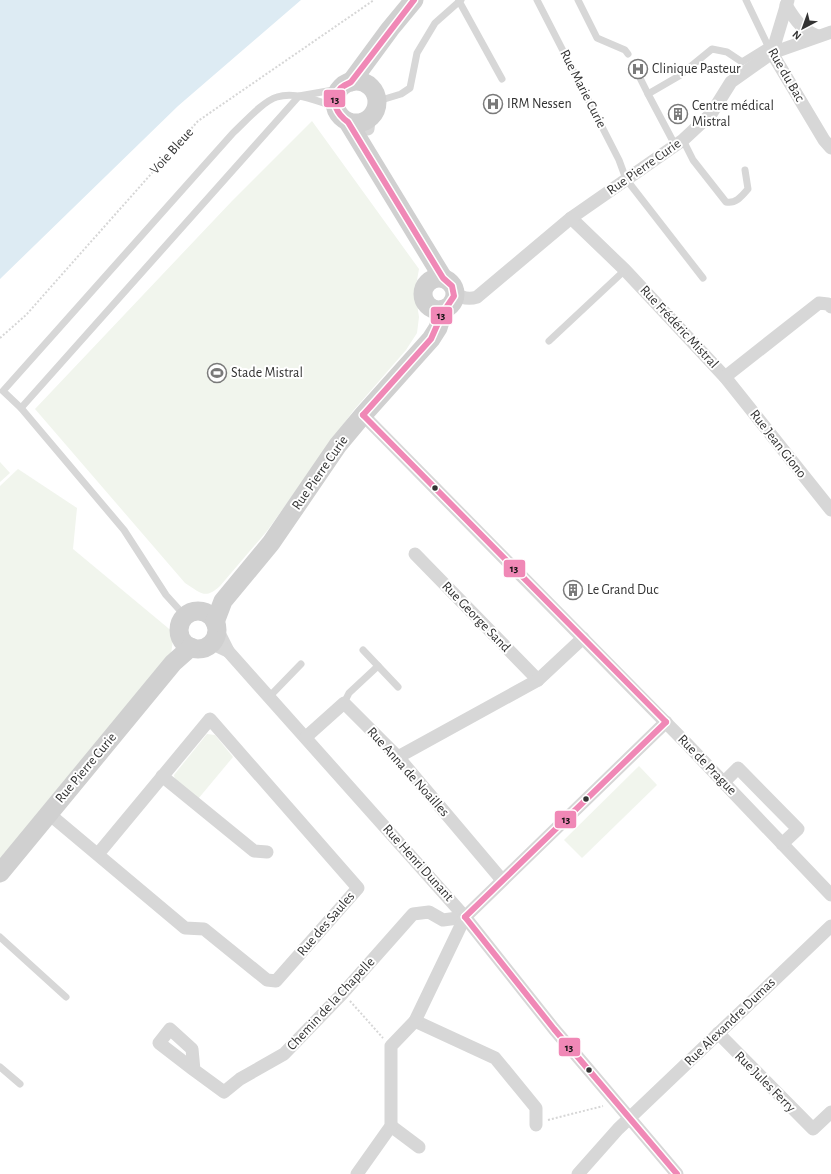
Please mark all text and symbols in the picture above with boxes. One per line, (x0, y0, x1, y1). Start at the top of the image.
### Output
north arrow (783, 8, 823, 48)
text: N (790, 29, 803, 42)
street label: Rue du Bac (765, 46, 807, 105)
street label: Rue Marie Curie (557, 48, 609, 130)
hospital icon: Clinique Pasteur (627, 58, 649, 80)
place label: Clinique Pasteur (652, 62, 741, 76)
line badge: 13 (323, 89, 346, 108)
hospital icon: IRM Nessen (482, 93, 504, 115)
text: 13 (331, 94, 340, 105)
place label: IRM Nessen (507, 97, 572, 111)
place label: Centre médical Mistral (692, 99, 774, 129)
building icon: Centre médical Mistral (667, 103, 689, 125)
street label: Voie Bleue (148, 125, 196, 177)
street label: Rue Pierre Curie (604, 136, 684, 198)
street label: Rue Frédéric Mistral (637, 283, 721, 371)
line badge: 13 (430, 306, 453, 325)
text: 13 (437, 310, 446, 321)
sports icon: Stade Mistral (206, 362, 228, 384)
place label: Stade Mistral (231, 366, 303, 380)
street label: Rue Jean Giono (747, 407, 809, 481)
street label: Rue Pierre Curie (289, 433, 351, 513)
unlabelled marker (430, 483, 440, 493)
line badge: 13 (503, 559, 526, 578)
text: 13 (510, 563, 519, 574)
street label: Rue George Sand (439, 579, 513, 655)
building icon: Le Grand Duc (562, 579, 584, 601)
place label: Le Grand Duc (587, 583, 659, 597)
street label: Rue Anna de Noailles (364, 725, 452, 819)
street label: Rue Pierre Curie (53, 730, 119, 806)
street label: Rue de Prague (675, 732, 739, 798)
unlabelled marker (581, 794, 591, 804)
line badge: 13 (554, 810, 577, 829)
text: 13 (562, 814, 571, 825)
street label: Rue Henri Dunant (380, 822, 456, 904)
street label: Rue des Saules (295, 889, 357, 959)
street label: Chemin de la Chapelle (284, 955, 378, 1053)
street label: Rue Alexandre Dumas (682, 975, 778, 1069)
line badge: 13 (558, 1037, 581, 1057)
text: 13 (565, 1042, 574, 1053)
street label: Rue Jules Ferry (732, 1049, 798, 1115)
unlabelled marker (584, 1065, 594, 1075)

